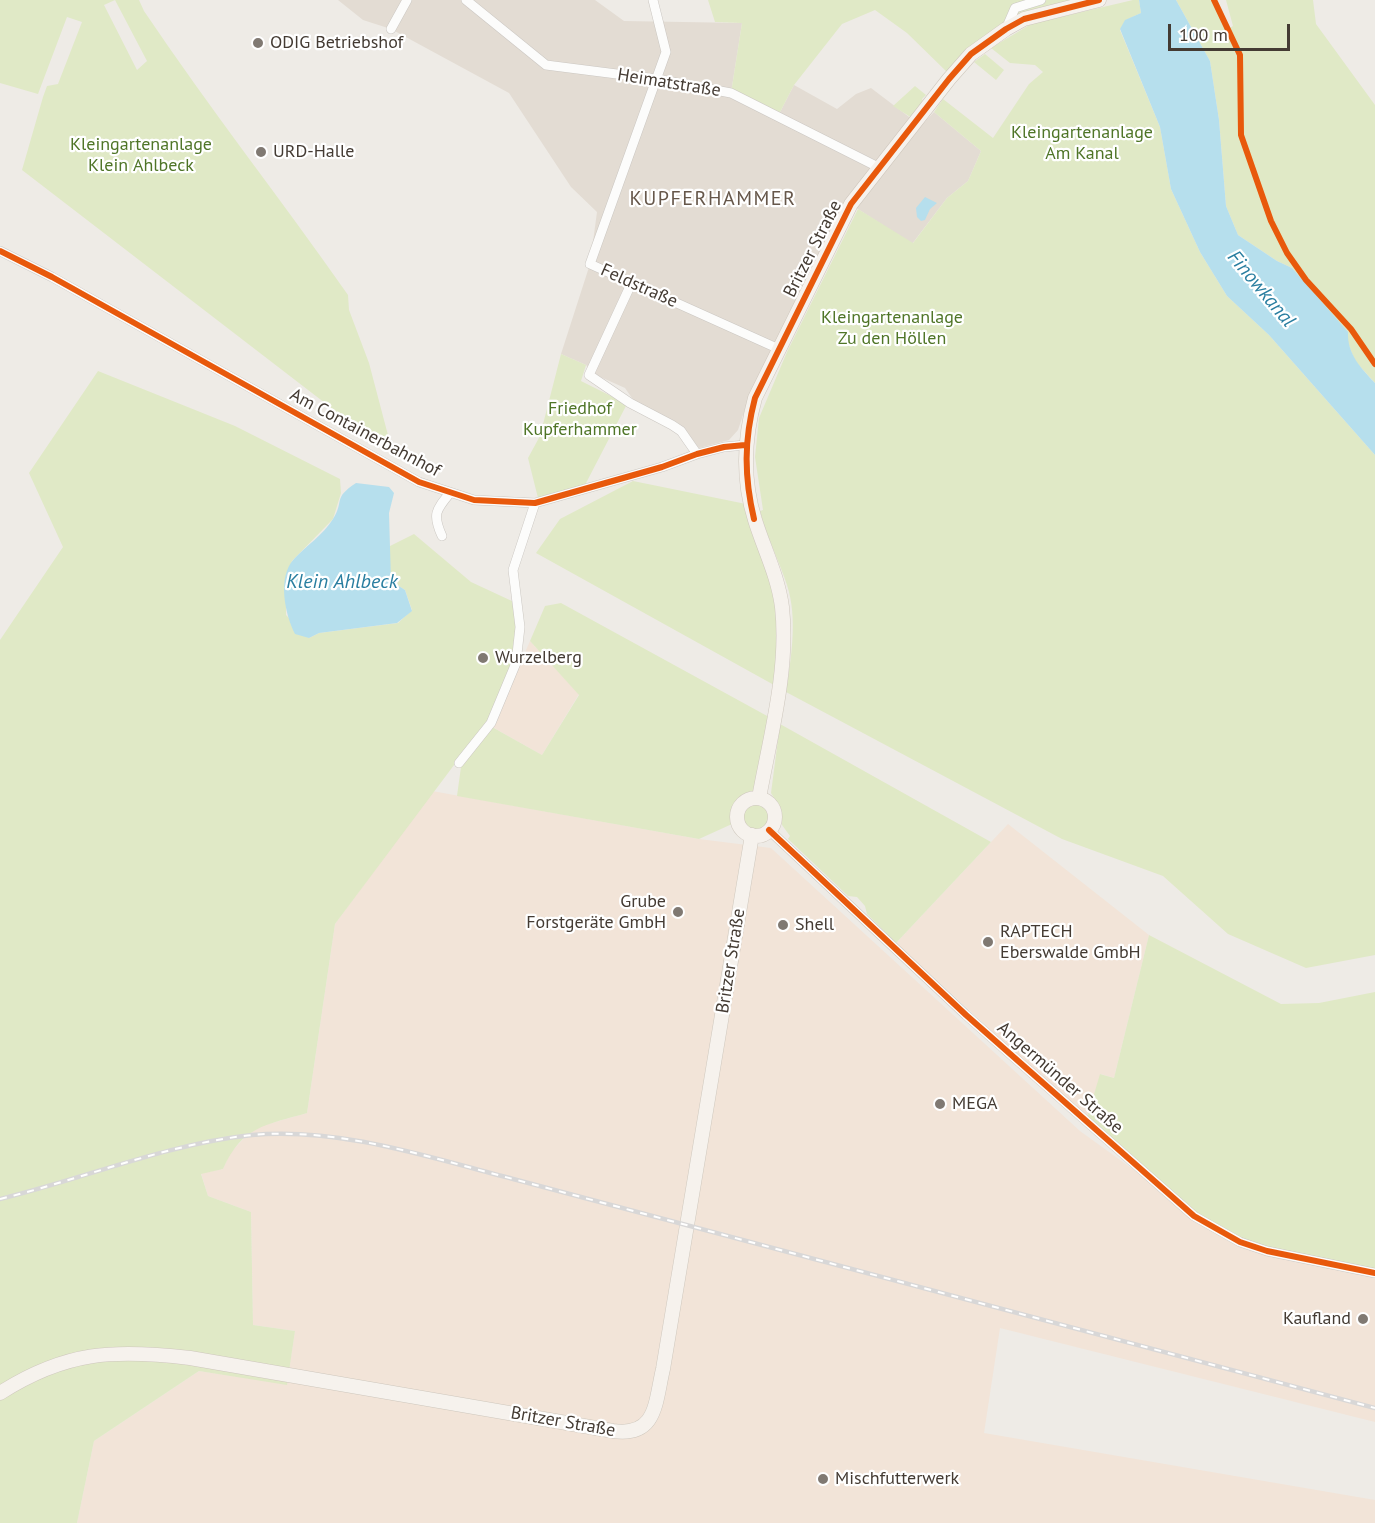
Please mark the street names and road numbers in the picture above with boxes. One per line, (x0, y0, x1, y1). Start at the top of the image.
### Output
street label: Heimatstraße (616, 64, 722, 102)
street label: Britzer Straße (779, 197, 847, 301)
street label: Feldstraße (597, 259, 681, 313)
street label: Am Containerbahnhof (286, 384, 444, 482)
street label: Britzer Straße (712, 907, 750, 1015)
street label: Angermünder Straße (993, 1017, 1127, 1139)
street label: Britzer Straße (509, 1402, 617, 1442)

